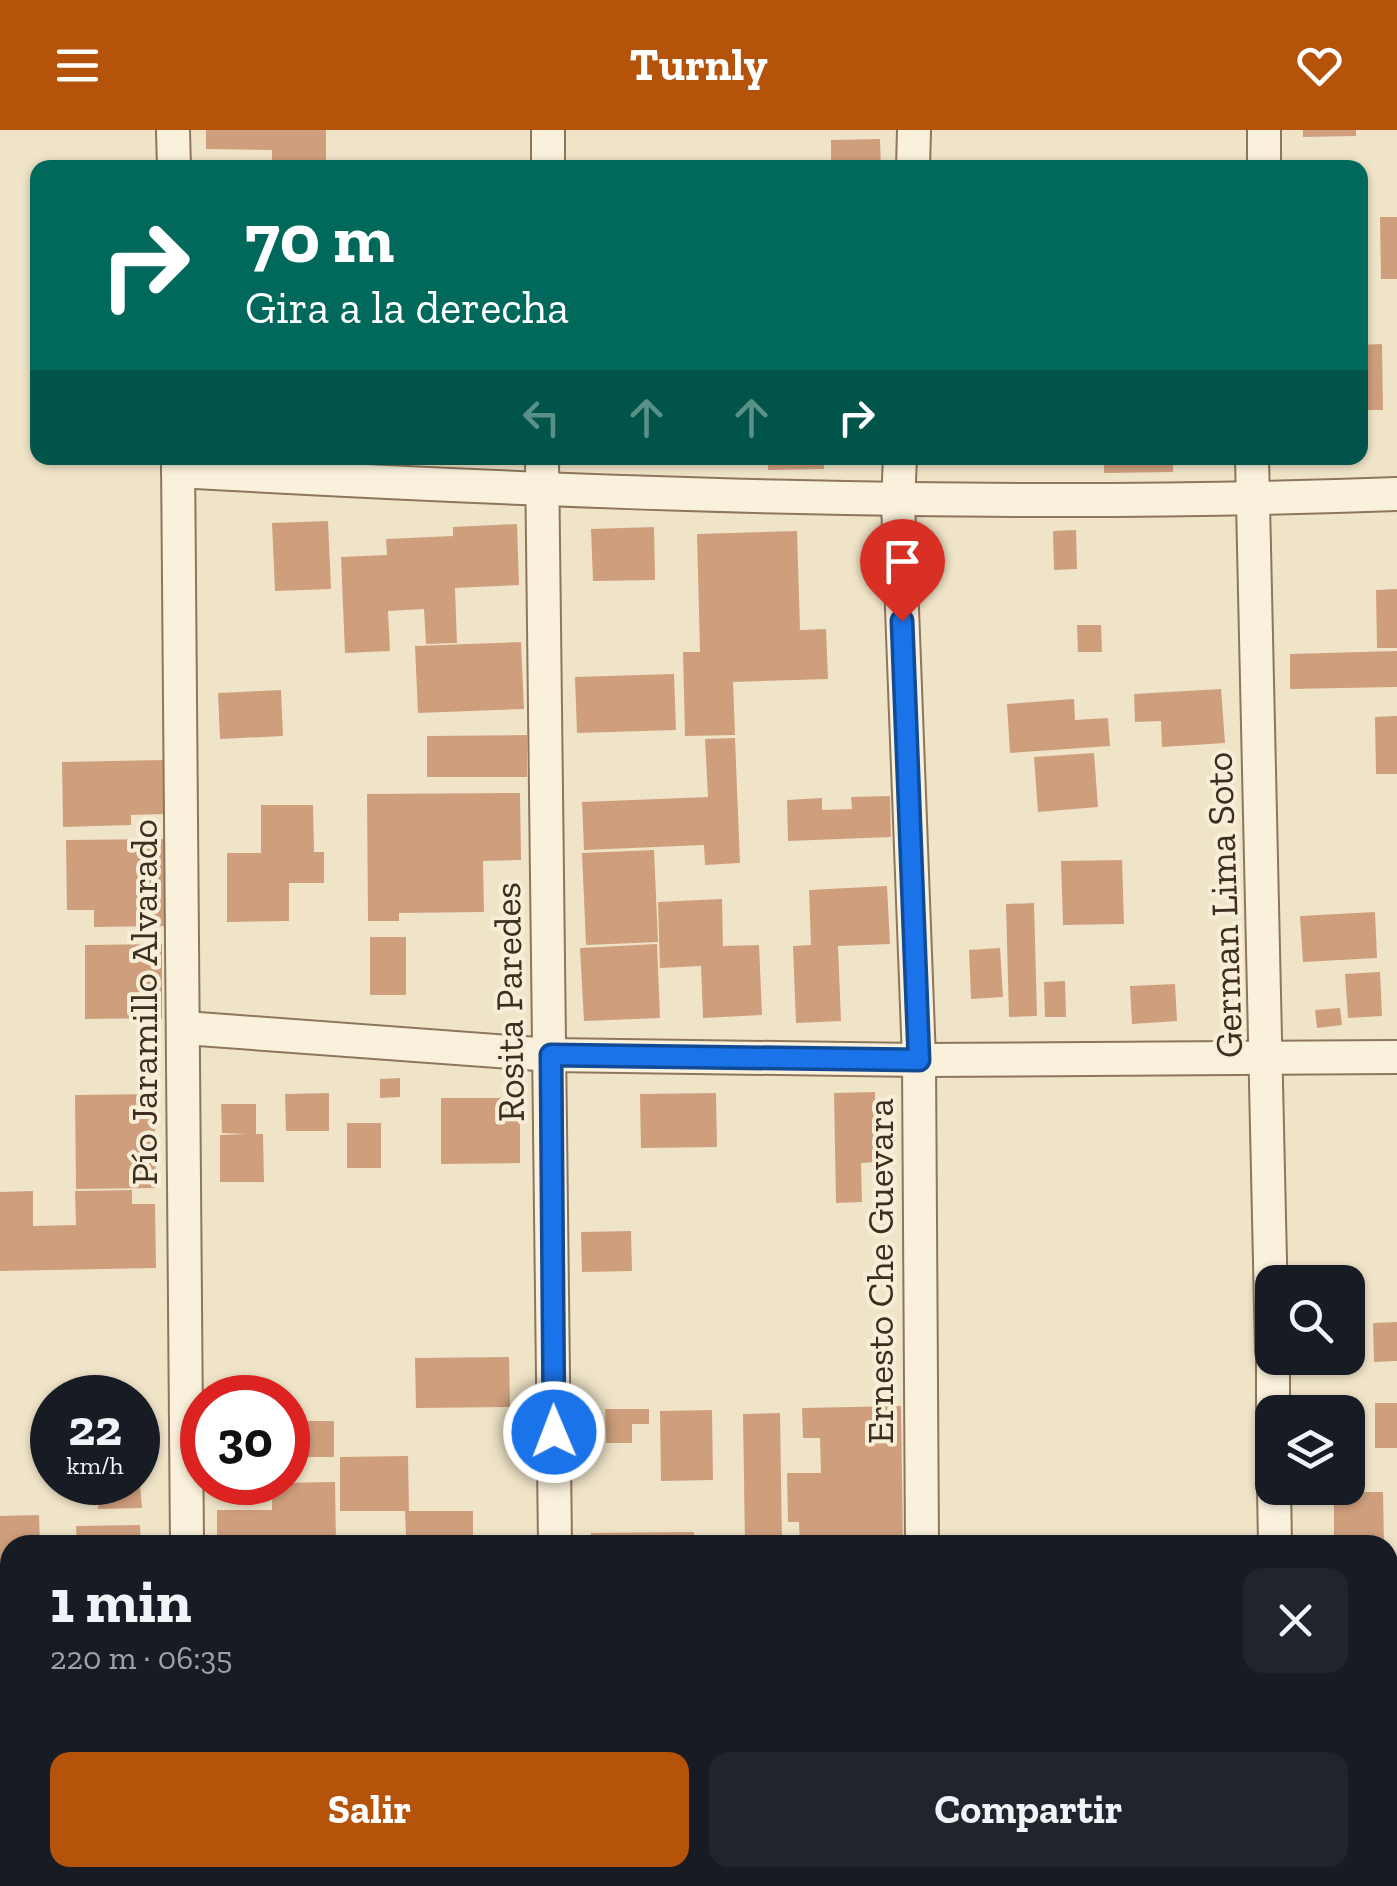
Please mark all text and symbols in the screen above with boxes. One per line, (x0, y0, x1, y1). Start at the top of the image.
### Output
icon: menu (50, 38, 105, 93)
text: Turnly (629, 38, 768, 92)
icon: heart (1292, 38, 1347, 93)
text: 70 m (245, 196, 394, 280)
icon: right (80, 200, 210, 330)
text: Gira a la derecha (245, 281, 569, 335)
icon: left (514, 390, 569, 445)
icon: ahead (619, 390, 674, 445)
icon: ahead (724, 390, 779, 445)
icon: right (829, 390, 884, 445)
pin (860, 519, 945, 622)
icon: arrive (875, 534, 930, 589)
street label: German Lima Soto (1196, 751, 1252, 1059)
street label: Pío Jaramillo Alvarado (121, 819, 167, 1185)
street label: Rosita Paredes (484, 882, 534, 1122)
street label: Ernesto Che Guevara (857, 1098, 903, 1444)
map controls (1255, 1265, 1365, 1505)
button: search (1255, 1265, 1365, 1375)
speed limit sign: 30 (180, 1375, 310, 1505)
position arrow (502, 1380, 606, 1484)
button: layers (1255, 1395, 1365, 1505)
text: 22 (68, 1398, 122, 1458)
text: km/h (66, 1450, 124, 1480)
text: 1 min (50, 1565, 192, 1637)
button: close (1243, 1568, 1348, 1673)
text: 220 m · 06:35 (50, 1639, 232, 1677)
button: Salir (50, 1752, 689, 1867)
button: Compartir (709, 1752, 1348, 1867)

